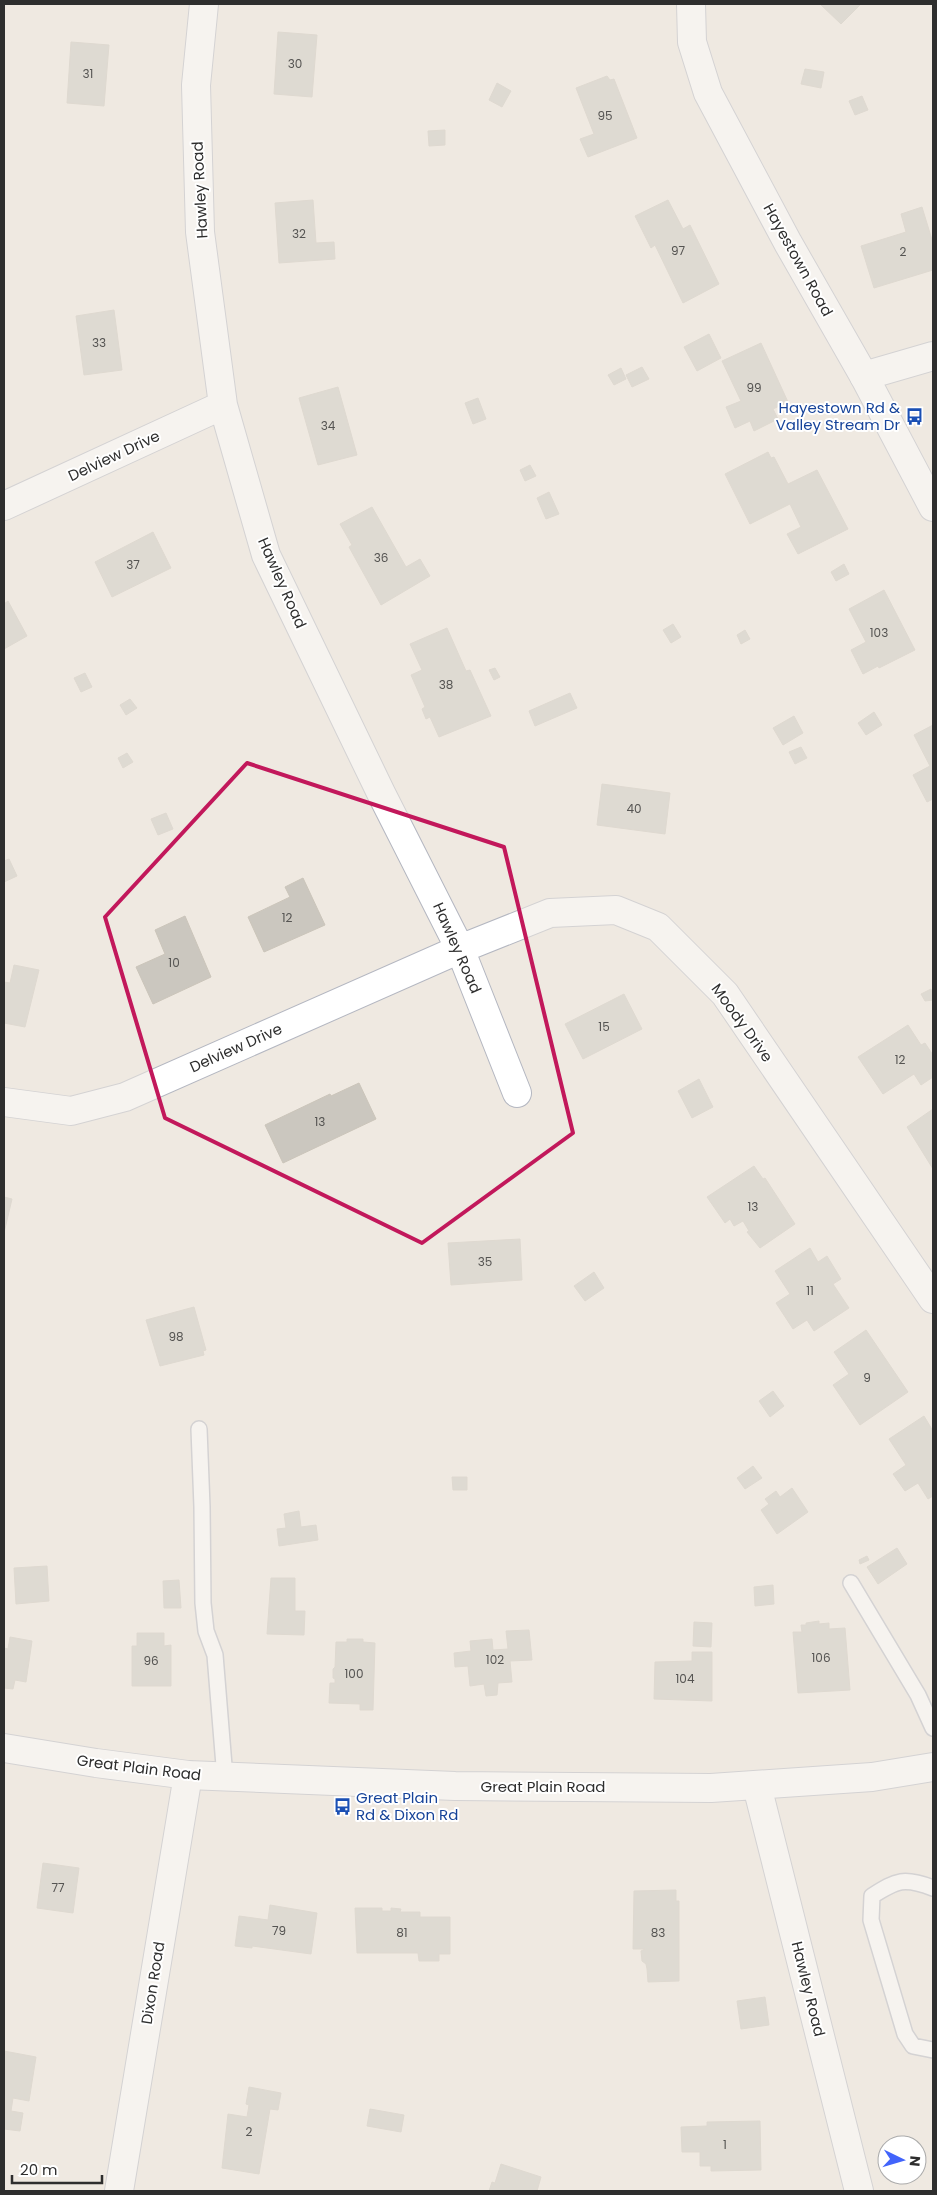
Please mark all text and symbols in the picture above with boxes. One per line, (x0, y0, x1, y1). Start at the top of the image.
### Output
house number: 30 (288, 55, 302, 72)
house number: 31 (83, 65, 93, 82)
house number: 95 (597, 107, 613, 124)
street label: Hawley Road (186, 141, 213, 239)
street label: Hayestown Road (759, 200, 838, 320)
house number: 32 (292, 225, 306, 242)
house number: 97 (671, 242, 685, 259)
house number: 2 (900, 243, 907, 260)
house number: 33 (92, 334, 106, 351)
house number: 99 (746, 379, 762, 396)
place label: Hayestown Rd & Valley Stream Dr (776, 397, 900, 435)
bus stop icon: Hayestown Rd & Valley Stream Dr (904, 407, 924, 427)
house number: 34 (321, 417, 336, 434)
street label: Delview Drive (65, 425, 163, 486)
street label: Hawley Road (253, 534, 312, 631)
house number: 36 (374, 549, 388, 566)
house number: 37 (126, 556, 140, 573)
house number: 103 (870, 624, 888, 641)
house number: 38 (439, 676, 453, 693)
house number: 40 (626, 800, 642, 817)
street label: Hawley Road (428, 899, 487, 996)
house number: 12 (282, 909, 292, 926)
house number: 10 (168, 954, 180, 971)
street label: Moody Drive (707, 979, 778, 1066)
street label: Delview Drive (186, 1018, 285, 1077)
house number: 15 (598, 1018, 610, 1035)
house number: 12 (895, 1051, 905, 1068)
house number: 13 (315, 1113, 325, 1130)
house number: 13 (748, 1198, 758, 1215)
house number: 35 (478, 1253, 492, 1270)
house number: 11 (806, 1282, 814, 1299)
house number: 98 (168, 1328, 184, 1345)
house number: 9 (863, 1369, 871, 1386)
house number: 106 (812, 1649, 831, 1666)
house number: 102 (486, 1651, 504, 1668)
house number: 96 (143, 1652, 159, 1669)
house number: 100 (345, 1665, 363, 1682)
house number: 104 (676, 1670, 695, 1687)
street label: Great Plain Road (76, 1749, 202, 1786)
street label: Great Plain Road (481, 1776, 605, 1797)
place label: Great Plain Rd & Dixon Rd (356, 1787, 458, 1825)
bus stop icon: Great Plain Rd & Dixon Rd (332, 1797, 352, 1817)
house number: 77 (51, 1879, 65, 1896)
house number: 79 (272, 1922, 286, 1939)
house number: 81 (396, 1924, 408, 1941)
house number: 83 (651, 1924, 665, 1941)
street label: Hawley Road (787, 1939, 830, 2039)
street label: Dixon Road (136, 1940, 169, 2026)
house number: 2 (246, 2123, 253, 2140)
north arrow (877, 2135, 927, 2185)
house number: 1 (723, 2136, 727, 2153)
scale bar (12, 2152, 102, 2184)
text: N (905, 2155, 925, 2167)
text: 20 m (20, 2159, 58, 2180)

